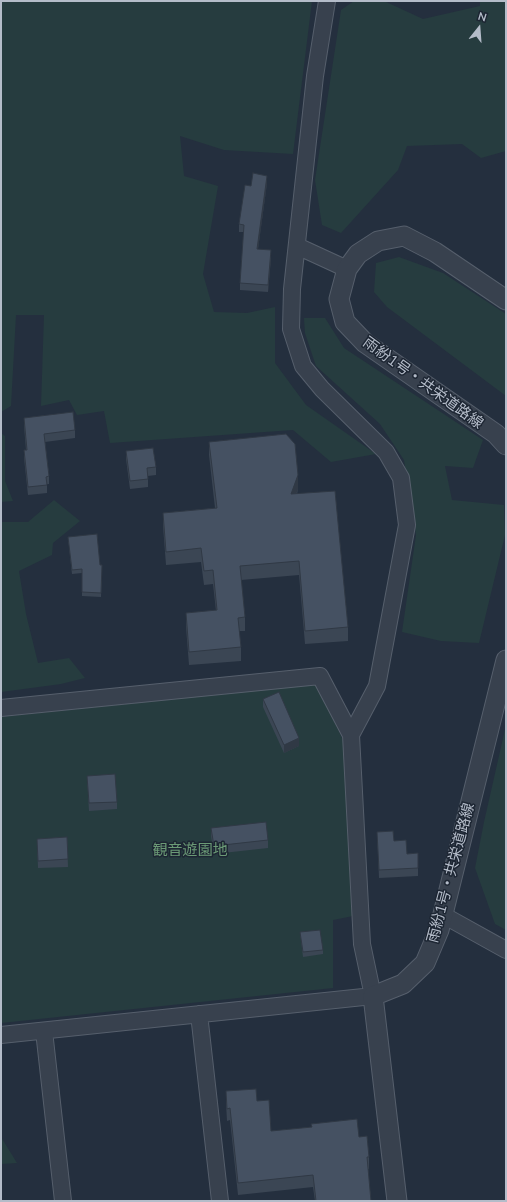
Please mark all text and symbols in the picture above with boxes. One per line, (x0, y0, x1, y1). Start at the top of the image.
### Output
north arrow (459, 8, 499, 48)
text: N (476, 9, 489, 24)
street label: 雨紛1号・共栄道路線 (359, 333, 487, 433)
street label: 雨紛1号・共栄道路線 (424, 801, 478, 945)
park label: 観音遊園地 (153, 841, 227, 859)

